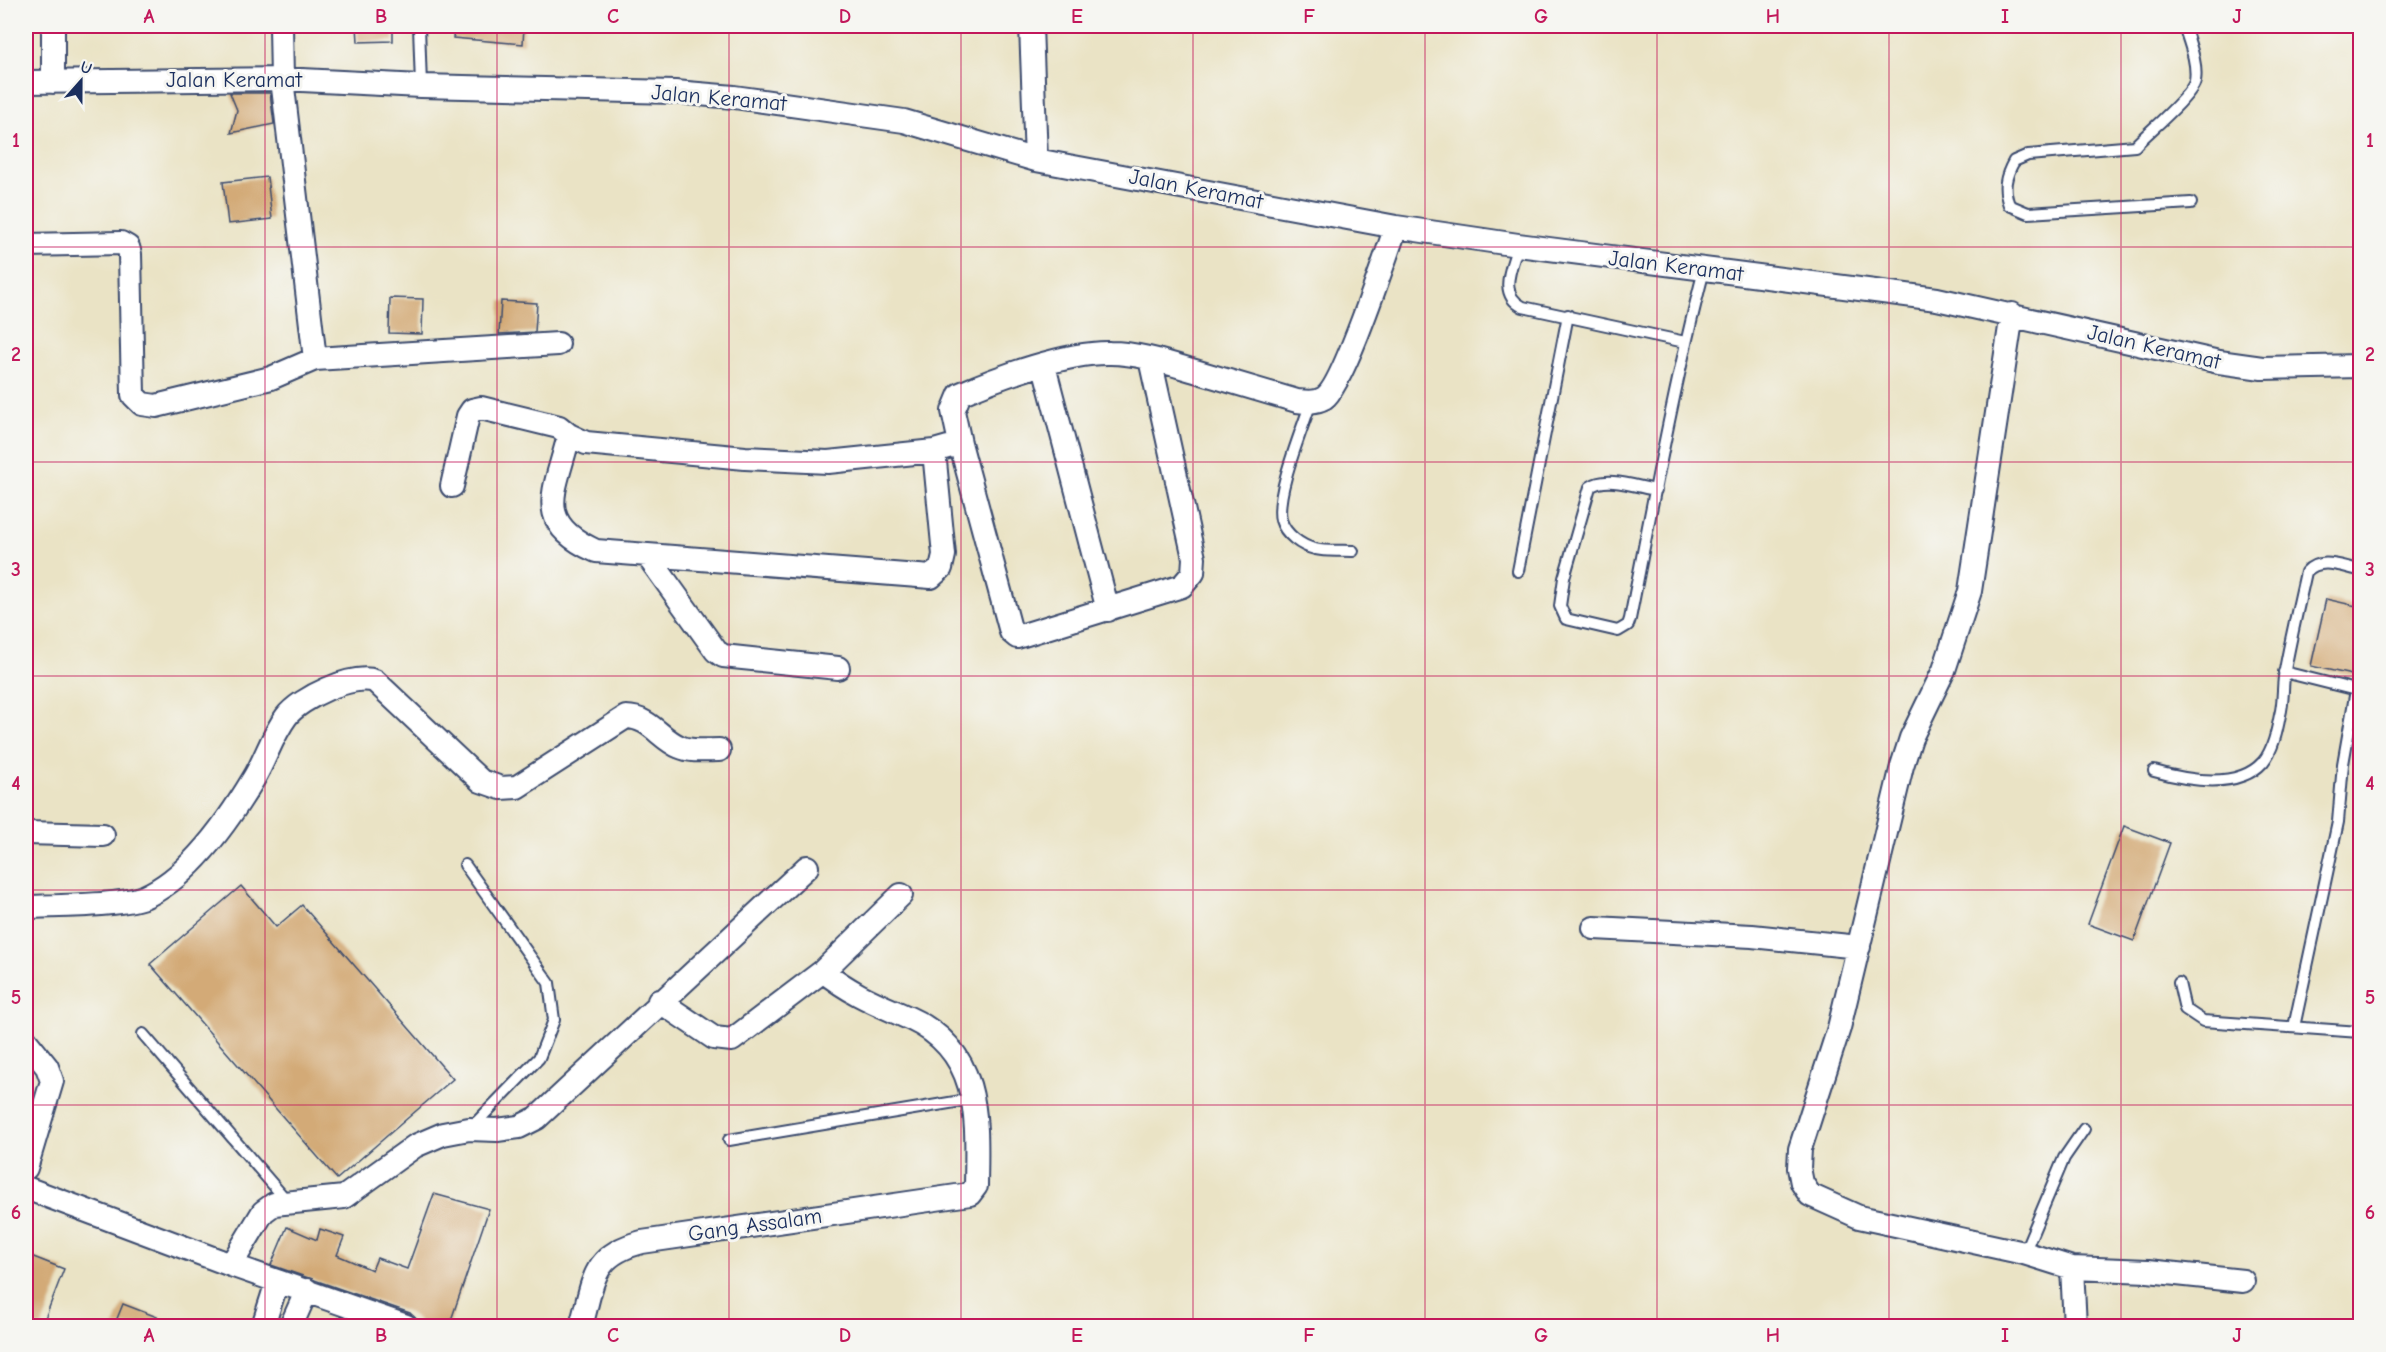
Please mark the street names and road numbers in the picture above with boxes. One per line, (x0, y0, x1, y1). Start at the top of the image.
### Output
street label: Jalan Keramat (166, 67, 303, 93)
street label: Jalan Keramat (650, 79, 789, 117)
street label: Jalan Keramat (1127, 163, 1266, 215)
street label: Jalan Keramat (1607, 245, 1746, 287)
street label: Jalan Keramat (2085, 319, 2224, 375)
street label: Gang Assalam (686, 1203, 824, 1247)

